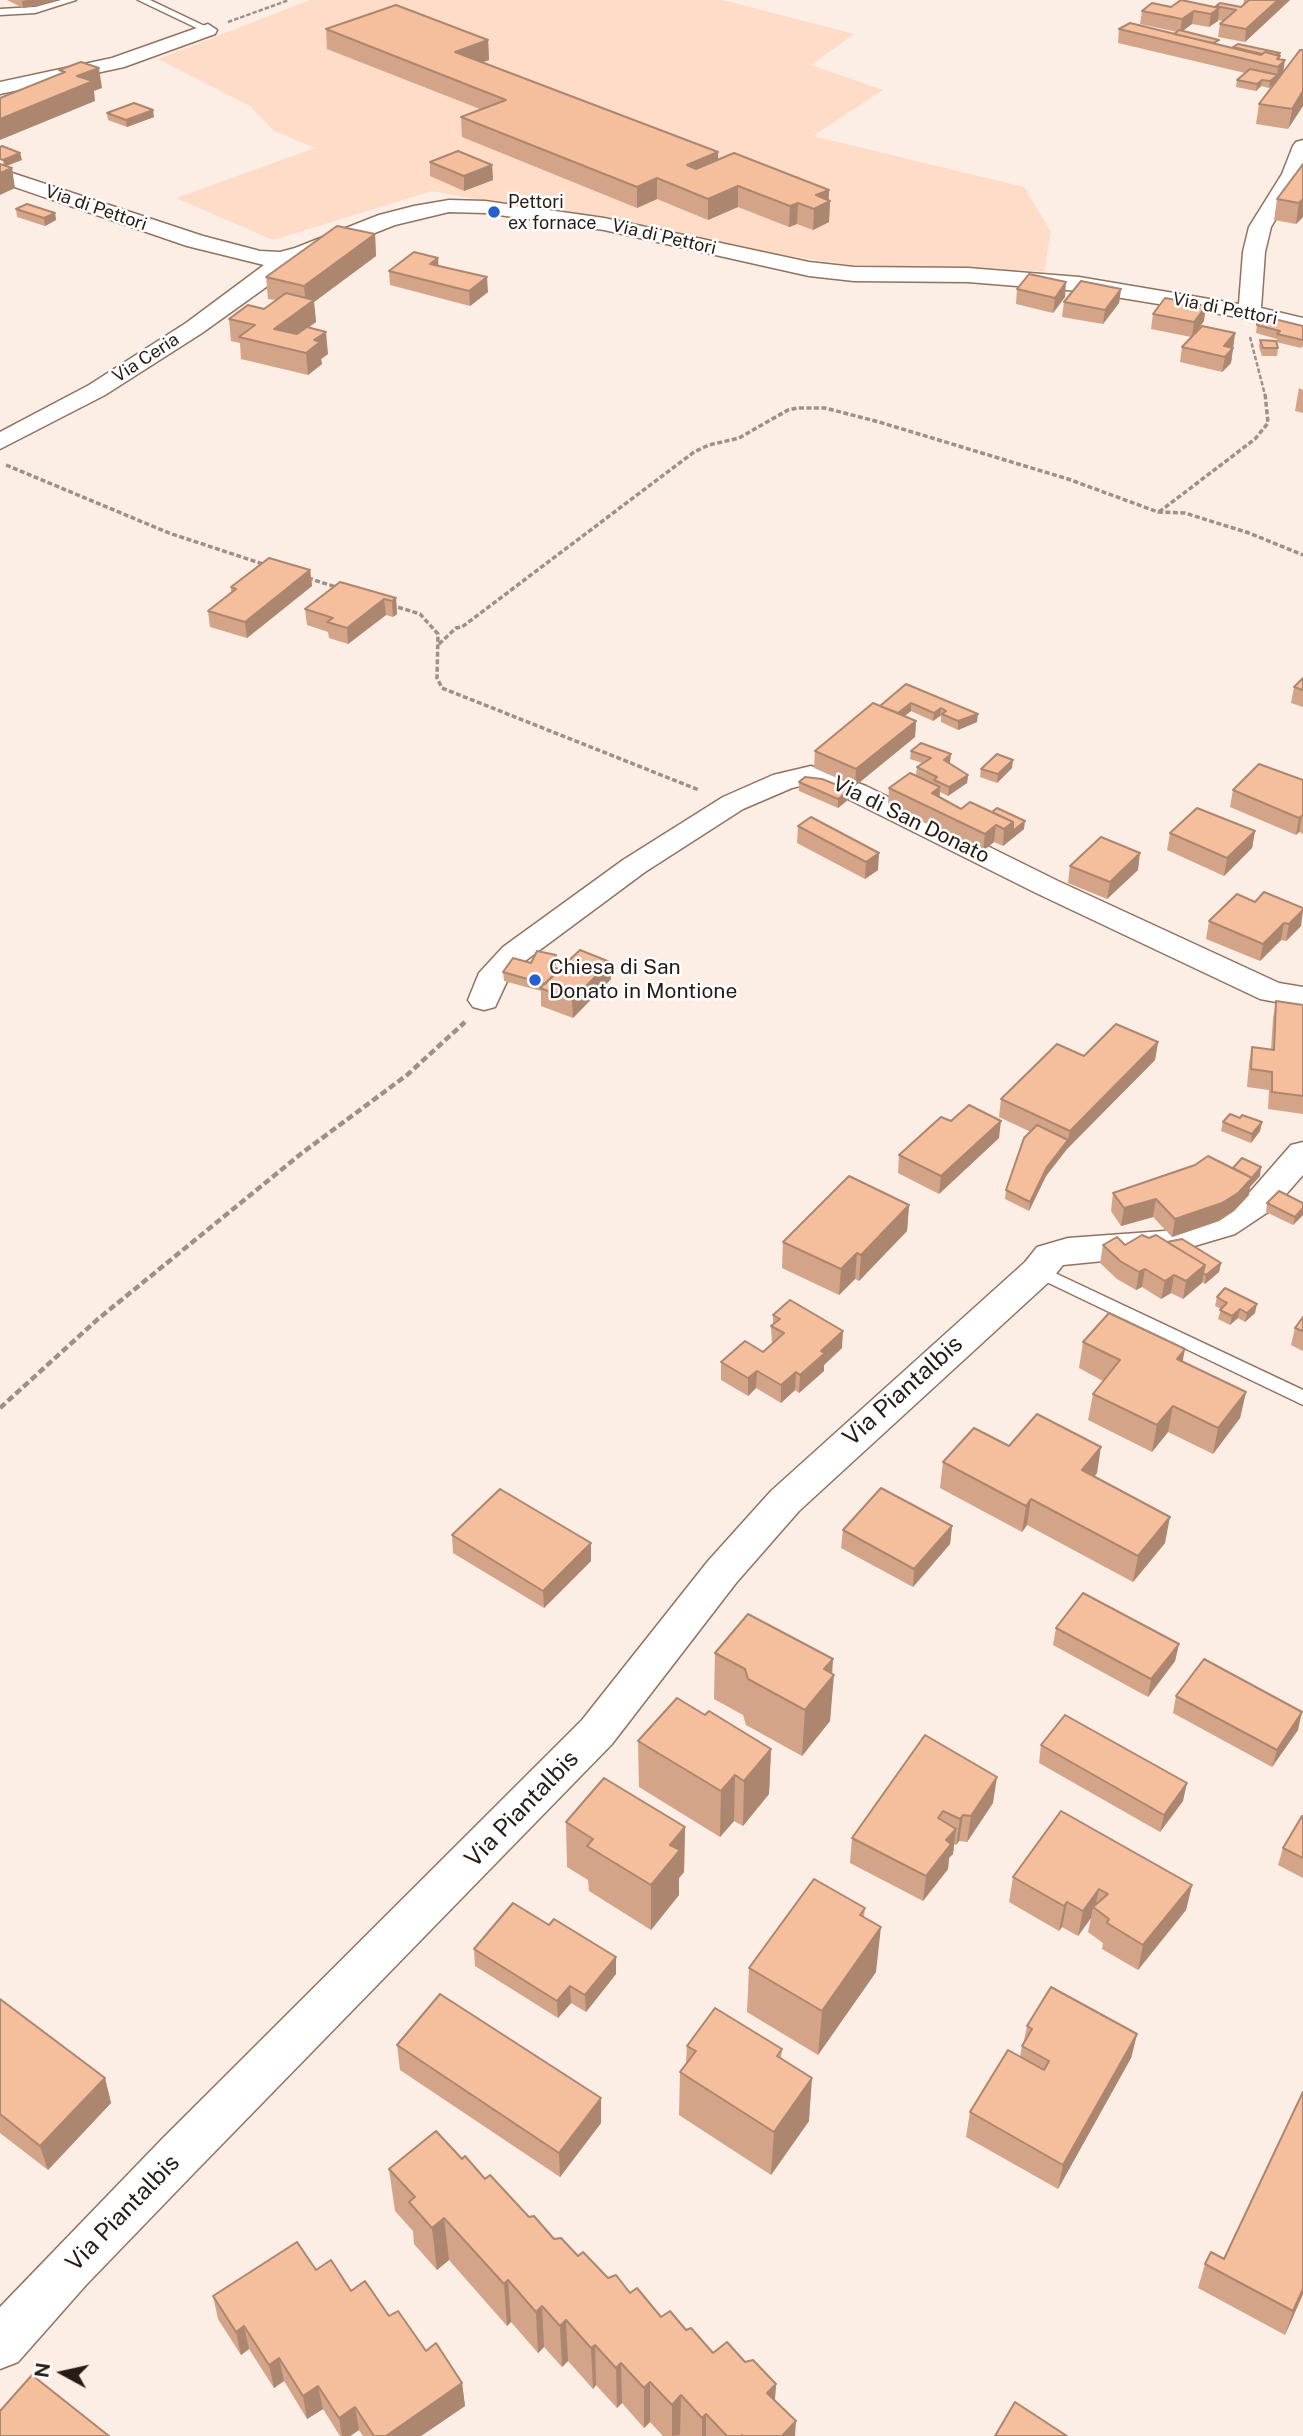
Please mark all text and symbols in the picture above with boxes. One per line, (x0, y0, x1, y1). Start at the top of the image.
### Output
street label: Via di Pettori (42, 181, 150, 235)
place label: Pettori ex fornace (508, 191, 597, 234)
marker: Pettori ex fornace (486, 204, 502, 220)
street label: Via di Pettori (610, 215, 718, 259)
street label: Via di Pettori (1171, 288, 1279, 330)
street label: Via Ceria (109, 329, 183, 387)
street label: Via di San Donato (829, 771, 993, 869)
place label: Chiesa di San Donato in Montione (549, 955, 737, 1005)
marker: Chiesa di San Donato in Montione (527, 972, 543, 988)
street label: Via Piantalbis (837, 1330, 969, 1452)
street label: Via Piantalbis (459, 1745, 585, 1873)
street label: Via Piantalbis (60, 2149, 186, 2277)
north arrow (28, 2338, 98, 2408)
text: N (30, 2361, 54, 2379)

